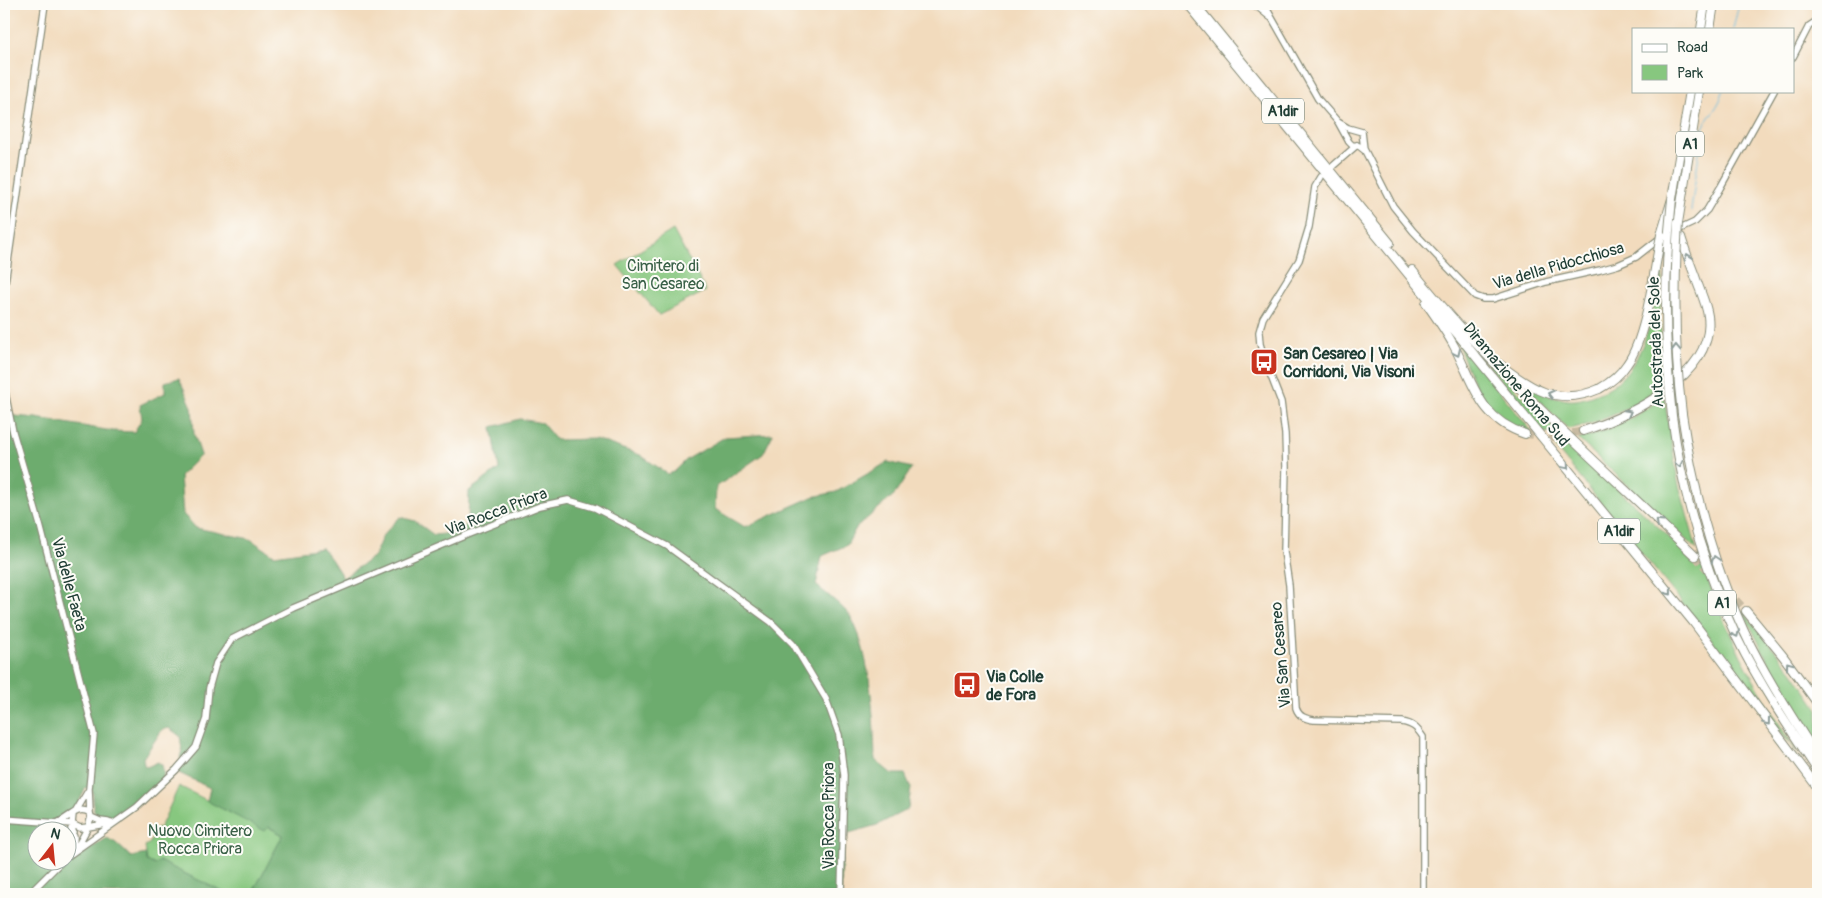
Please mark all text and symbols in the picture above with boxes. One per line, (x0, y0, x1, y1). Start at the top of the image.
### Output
legend (1632, 28, 1794, 92)
text: Road (1677, 38, 1708, 57)
text: Park (1677, 64, 1704, 83)
road number: A1dir (1262, 98, 1304, 124)
road number: A1 (1676, 132, 1704, 156)
street label: Via della Pidocchiosa (1490, 238, 1626, 294)
one-way arrow (1684, 253, 1694, 261)
park label: Cimitero di San Cesareo (621, 256, 705, 294)
street label: Autostrada del Sole (1644, 276, 1668, 408)
street label: Diramazione Roma Sud (1459, 319, 1574, 451)
place label: San Cesareo | Via Corridoni, Via Visoni (1283, 344, 1415, 382)
one-way arrow (1670, 344, 1681, 352)
bus stop icon: San Cesareo | Via Corridoni, Via Visoni (1249, 347, 1279, 377)
one-way arrow (1451, 348, 1461, 357)
one-way arrow (1548, 390, 1556, 400)
one-way arrow (1623, 409, 1632, 419)
one-way arrow (1674, 459, 1684, 468)
one-way arrow (1561, 460, 1569, 469)
street label: Via Rocca Priora (443, 483, 550, 540)
road number: A1dir (1598, 518, 1640, 544)
one-way arrow (1656, 519, 1665, 528)
street label: Via delle Faeta (47, 535, 91, 633)
one-way arrow (1711, 555, 1721, 564)
one-way arrow (1664, 586, 1672, 595)
road number: A1 (1708, 590, 1736, 616)
street label: Via San Cesareo (1266, 601, 1296, 709)
one-way arrow (1730, 629, 1740, 638)
one-way arrow (1787, 662, 1795, 671)
place label: Via Colle de Fora (986, 667, 1044, 705)
bus stop icon: Via Colle de Fora (952, 670, 982, 700)
one-way arrow (1761, 716, 1770, 726)
street label: Via Rocca Priora (819, 762, 839, 870)
north arrow (28, 820, 78, 870)
park label: Nuovo Cimitero Rocca Priora (148, 821, 253, 859)
text: N (49, 825, 62, 843)

